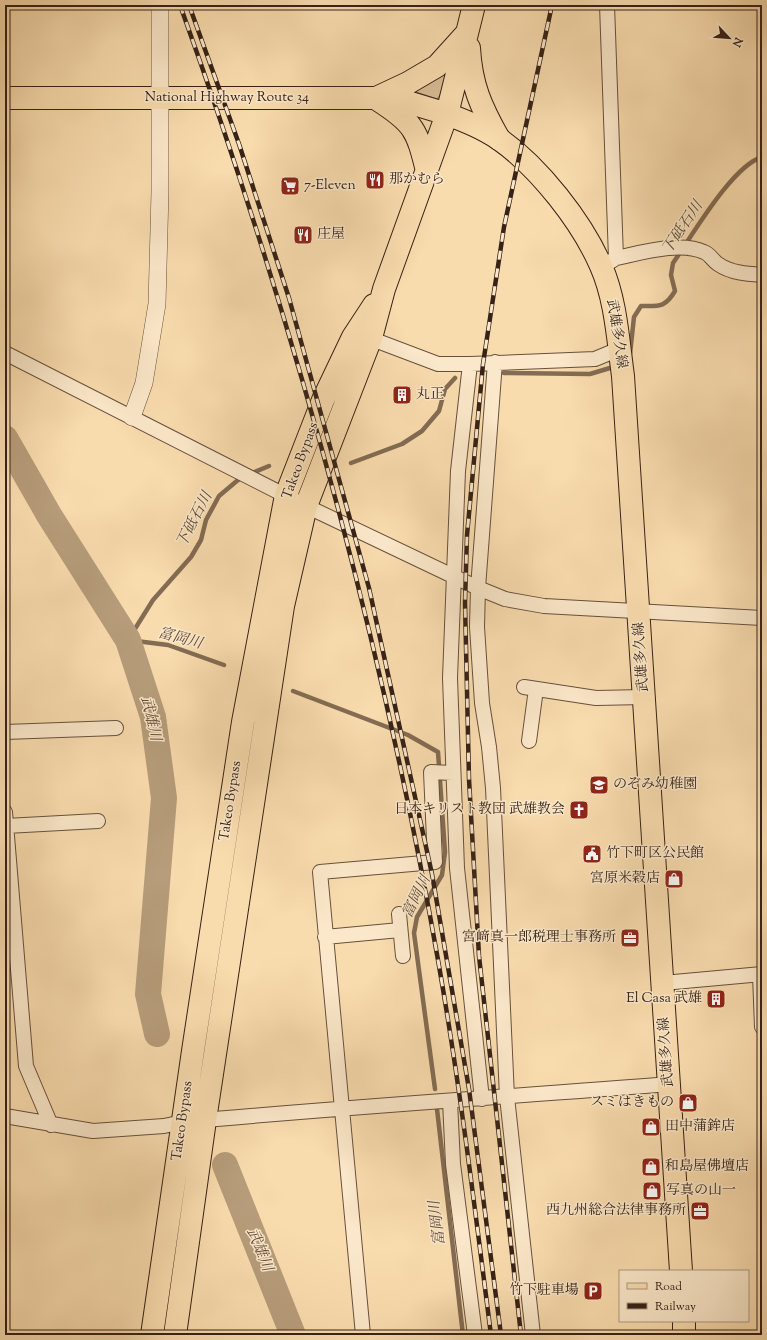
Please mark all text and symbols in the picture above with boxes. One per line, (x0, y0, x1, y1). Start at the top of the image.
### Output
north arrow (709, 18, 749, 58)
text: N (728, 34, 747, 50)
street label: National Highway Route 34 (145, 88, 309, 108)
restaurant icon: 那かむら (364, 169, 386, 191)
place label: 那かむら (389, 170, 445, 190)
supermarket icon: 7-Eleven (279, 175, 301, 197)
place label: 7-Eleven (304, 176, 356, 196)
water label: 下砥石川 (658, 196, 710, 259)
restaurant icon: 庄屋 (292, 224, 314, 246)
place label: 庄屋 (317, 225, 345, 245)
street label: 武雄多久線 (601, 298, 631, 370)
building icon: 丸正 (391, 384, 413, 406)
place label: 丸正 (416, 385, 444, 405)
street label: Takeo Bypass (278, 420, 324, 502)
water label: 下砥石川 (172, 487, 219, 552)
street label: 武雄多久線 (630, 621, 654, 693)
water label: 富岡川 (156, 623, 206, 655)
water label: 武雄川 (135, 695, 166, 745)
street label: Takeo Bypass (215, 760, 247, 842)
school or university icon: のぞみ幼稚園 (588, 774, 610, 796)
place label: のぞみ幼稚園 (613, 775, 697, 795)
church icon: 日本キリスト教団 武雄教会 (568, 799, 590, 821)
place label: 日本キリスト教団 武雄教会 (394, 800, 565, 820)
public building icon: 竹下町区公民館 (581, 843, 603, 865)
place label: 竹下町区公民館 (606, 844, 704, 864)
shop icon: 宮原米穀店 (663, 868, 685, 890)
place label: 宮原米穀店 (590, 869, 660, 889)
water label: 富岡川 (398, 870, 437, 922)
office icon: 宮﨑真一郎税理士事務所 (619, 927, 641, 949)
place label: 宮﨑真一郎税理士事務所 (462, 928, 616, 948)
building icon: El Casa 武雄 (705, 988, 727, 1010)
place label: El Casa 武雄 (626, 989, 702, 1009)
street label: 武雄多久線 (655, 1016, 679, 1088)
street label: Takeo Bypass (167, 1080, 199, 1162)
shop icon: スミはきもの (677, 1092, 699, 1114)
place label: スミはきもの (590, 1093, 674, 1113)
shop icon: 田中蒲鉾店 (640, 1116, 662, 1138)
place label: 田中蒲鉾店 (665, 1117, 735, 1137)
shop icon: 和島屋佛壇店 (640, 1156, 662, 1178)
place label: 和島屋佛壇店 (665, 1157, 749, 1177)
shop icon: 写真の山一 (641, 1180, 663, 1202)
place label: 写真の山一 (666, 1181, 736, 1201)
water label: 富岡川 (425, 1197, 451, 1247)
office icon: 西九州総合法律事務所 (689, 1200, 711, 1222)
place label: 西九州総合法律事務所 (546, 1201, 686, 1221)
water label: 武雄川 (241, 1225, 278, 1277)
legend (619, 1270, 749, 1322)
text: Road (655, 1278, 682, 1296)
parking icon: 竹下駐車場 (582, 1280, 604, 1302)
place label: 竹下駐車場 (509, 1281, 579, 1301)
text: Railway (655, 1298, 696, 1316)

